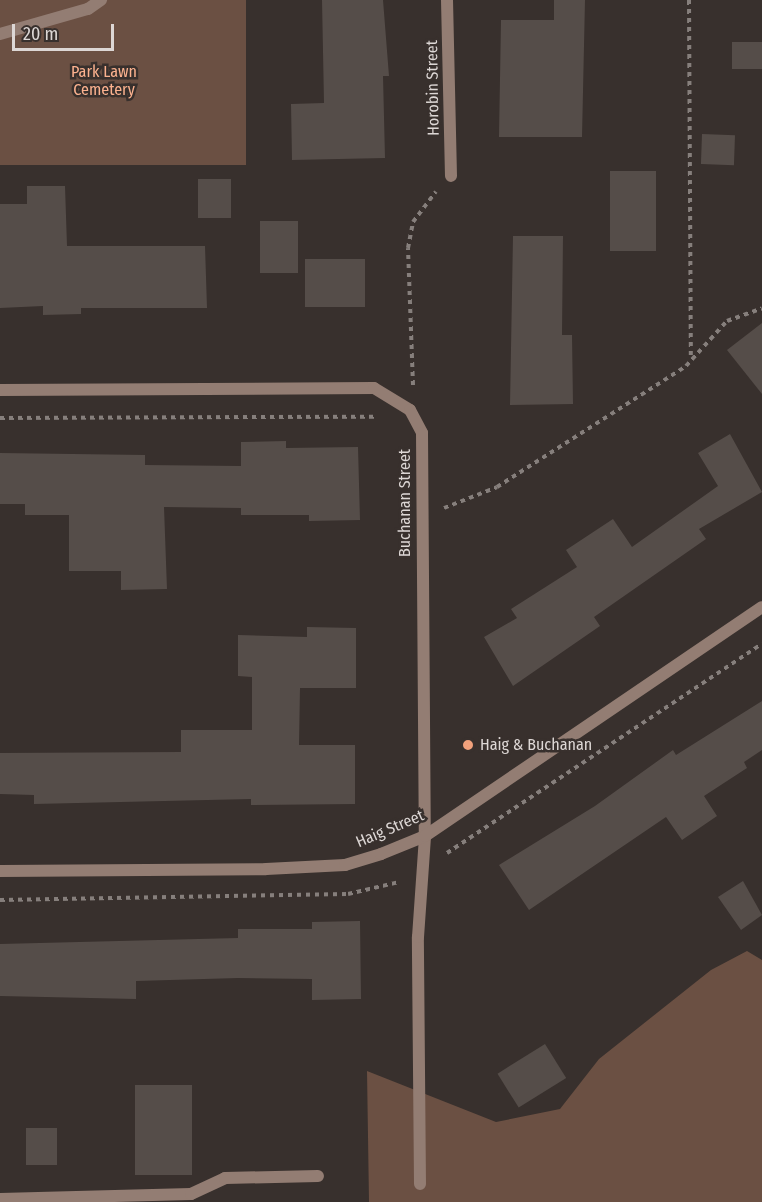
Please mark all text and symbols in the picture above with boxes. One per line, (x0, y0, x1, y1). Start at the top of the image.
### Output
scale bar (15, 12, 117, 50)
text: 20 m (23, 23, 58, 45)
street label: Horobin Street (423, 40, 443, 136)
park label: Park Lawn Cemetery (71, 62, 137, 100)
street label: Buchanan Street (395, 449, 415, 557)
place label: Haig & Buchanan (480, 735, 592, 755)
marker: Haig & Buchanan (461, 738, 475, 752)
street label: Haig Street (353, 806, 427, 852)

